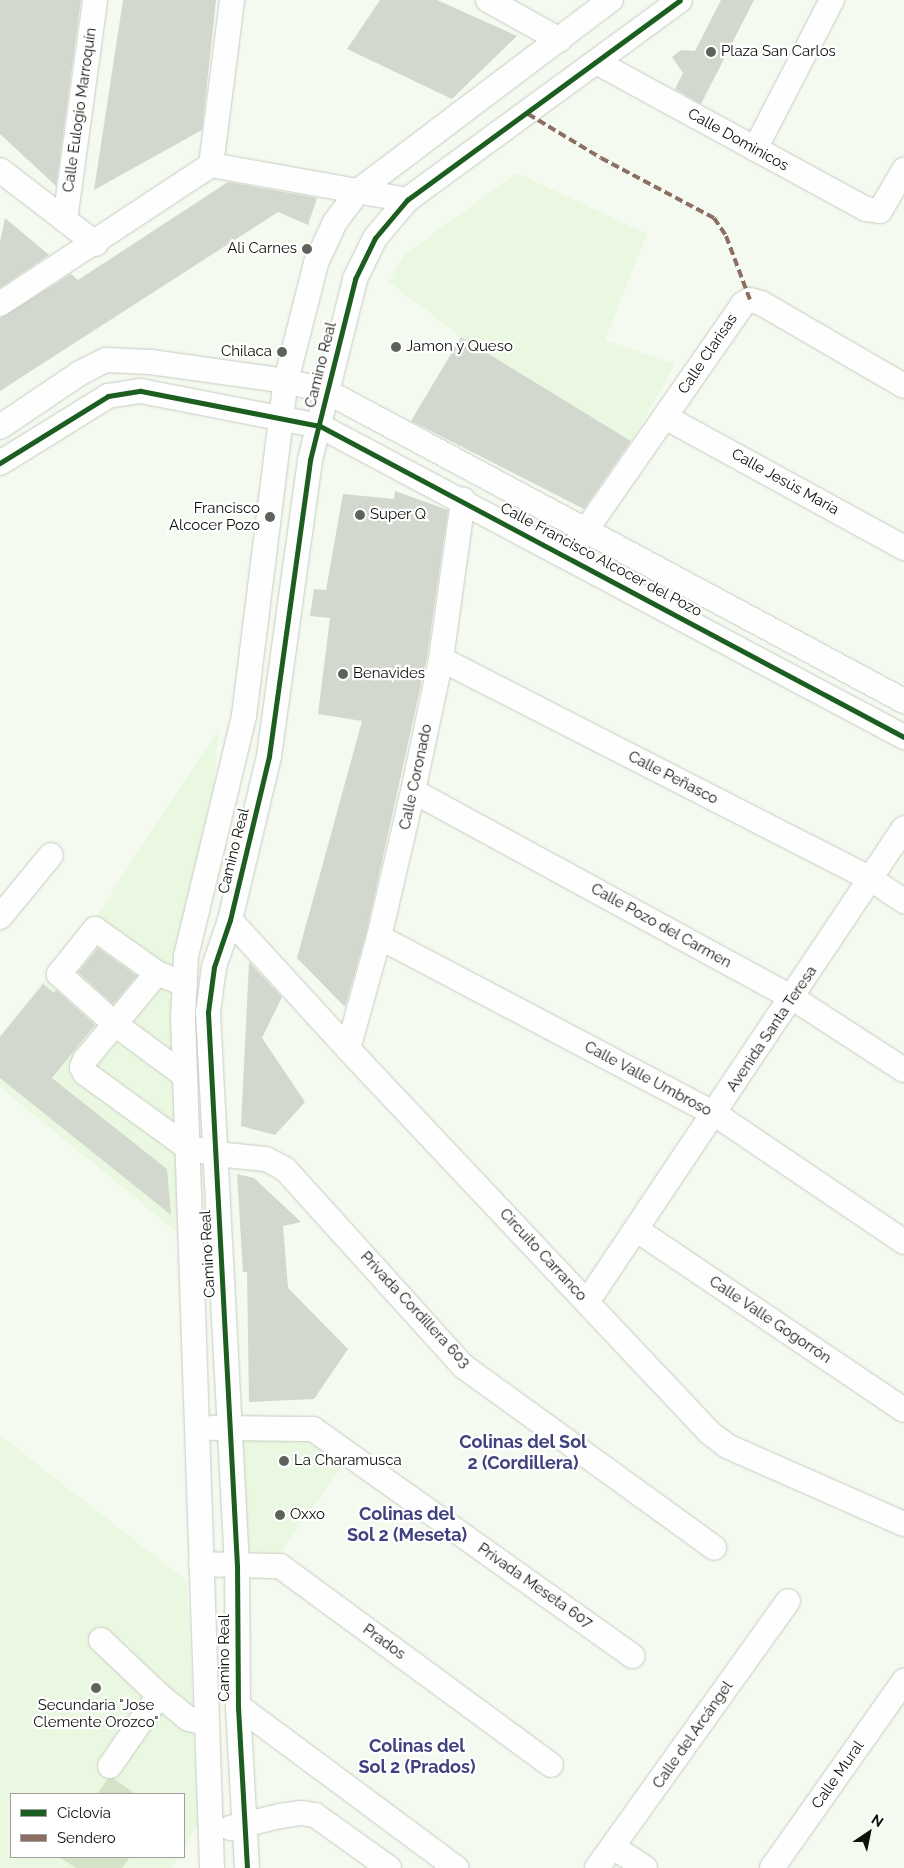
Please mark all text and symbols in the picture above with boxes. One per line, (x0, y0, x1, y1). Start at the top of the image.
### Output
street label: Calle Eulogio Marroquín (60, 27, 100, 193)
place label: Plaza San Carlos (721, 43, 836, 61)
marker: Plaza San Carlos (705, 46, 717, 58)
street label: Calle Dominicos (685, 105, 791, 175)
place label: Ali Carnes (227, 240, 297, 258)
marker: Ali Carnes (301, 243, 313, 255)
street label: Calle Clarisas (675, 310, 741, 398)
street label: Camino Real (302, 320, 340, 410)
place label: Jamon y Queso (406, 338, 514, 356)
marker: Jamon y Queso (390, 341, 402, 353)
place label: Chilaca (221, 343, 272, 361)
marker: Chilaca (276, 346, 288, 358)
street label: Calle Jesús María (728, 445, 842, 519)
place label: Francisco Alcocer Pozo (169, 499, 260, 534)
street label: Calle Francisco Alcocer del Pozo (497, 499, 705, 621)
place label: Super Q (370, 506, 426, 524)
marker: Super Q (354, 509, 366, 521)
marker: Francisco Alcocer Pozo (264, 511, 276, 523)
place label: Benavides (353, 665, 425, 683)
marker: Benavides (337, 668, 349, 680)
street label: Calle Coronado (396, 723, 436, 831)
street label: Calle Peñasco (625, 748, 721, 808)
street label: Camino Real (215, 806, 253, 896)
street label: Calle Pozo del Carmen (587, 880, 735, 972)
street label: Avenida Santa Teresa (723, 963, 821, 1095)
street label: Calle Valle Umbroso (581, 1038, 715, 1120)
street label: Circuito Carranco (496, 1205, 590, 1305)
street label: Camino Real (197, 1210, 219, 1298)
street label: Privada Cordillera 603 (356, 1248, 474, 1372)
street label: Calle Valle Gogorrón (706, 1272, 834, 1368)
district label: Colinas del Sol 2 (Cordillera) (459, 1432, 587, 1475)
place label: La Charamusca (294, 1452, 402, 1470)
marker: La Charamusca (278, 1455, 290, 1467)
district label: Colinas del Sol 2 (Meseta) (347, 1504, 467, 1546)
place label: Oxxo (290, 1506, 325, 1524)
marker: Oxxo (274, 1509, 286, 1521)
street label: Privada Meseta 607 (474, 1540, 596, 1632)
street label: Camino Real (216, 1614, 234, 1702)
street label: Prados (359, 1621, 409, 1663)
street label: Calle del Arcángel (649, 1678, 737, 1792)
marker: Secundaria "Jose Clemente Orozco" (90, 1682, 102, 1694)
place label: Secundaria "Jose Clemente Orozco" (33, 1696, 159, 1731)
district label: Colinas del Sol 2 (Prados) (358, 1736, 476, 1778)
street label: Calle Mural (808, 1738, 868, 1812)
legend (10, 1793, 185, 1858)
text: Ciclovía (57, 1804, 111, 1822)
north arrow (844, 1808, 894, 1858)
text: N (868, 1811, 886, 1830)
text: Sendero (57, 1829, 116, 1847)

